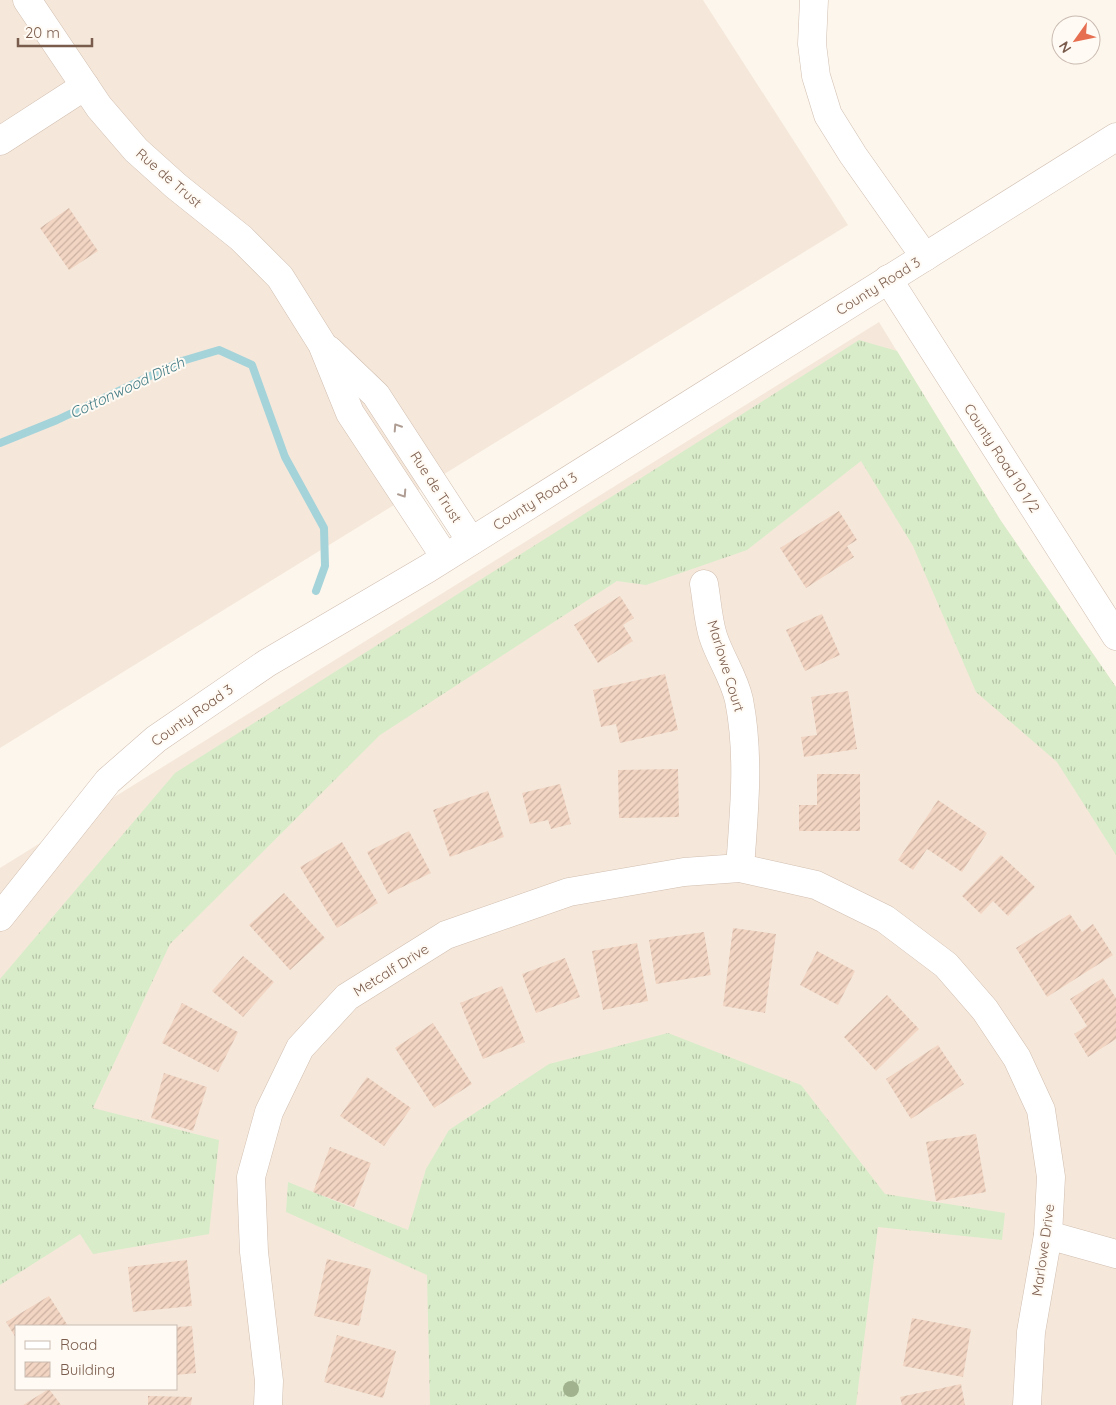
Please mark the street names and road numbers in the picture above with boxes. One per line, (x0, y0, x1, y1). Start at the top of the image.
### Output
street label: Rue de Trust (132, 144, 206, 212)
street label: County Road 3 (832, 253, 924, 319)
street label: County Road 10 1/2 (960, 400, 1044, 516)
street label: Rue de Trust (406, 448, 466, 526)
street label: County Road 3 (489, 468, 581, 534)
street label: Marlowe Court (704, 618, 749, 714)
street label: County Road 3 (147, 680, 237, 750)
street label: Metcalf Drive (350, 940, 432, 1000)
street label: Marlowe Drive (1028, 1203, 1058, 1297)

